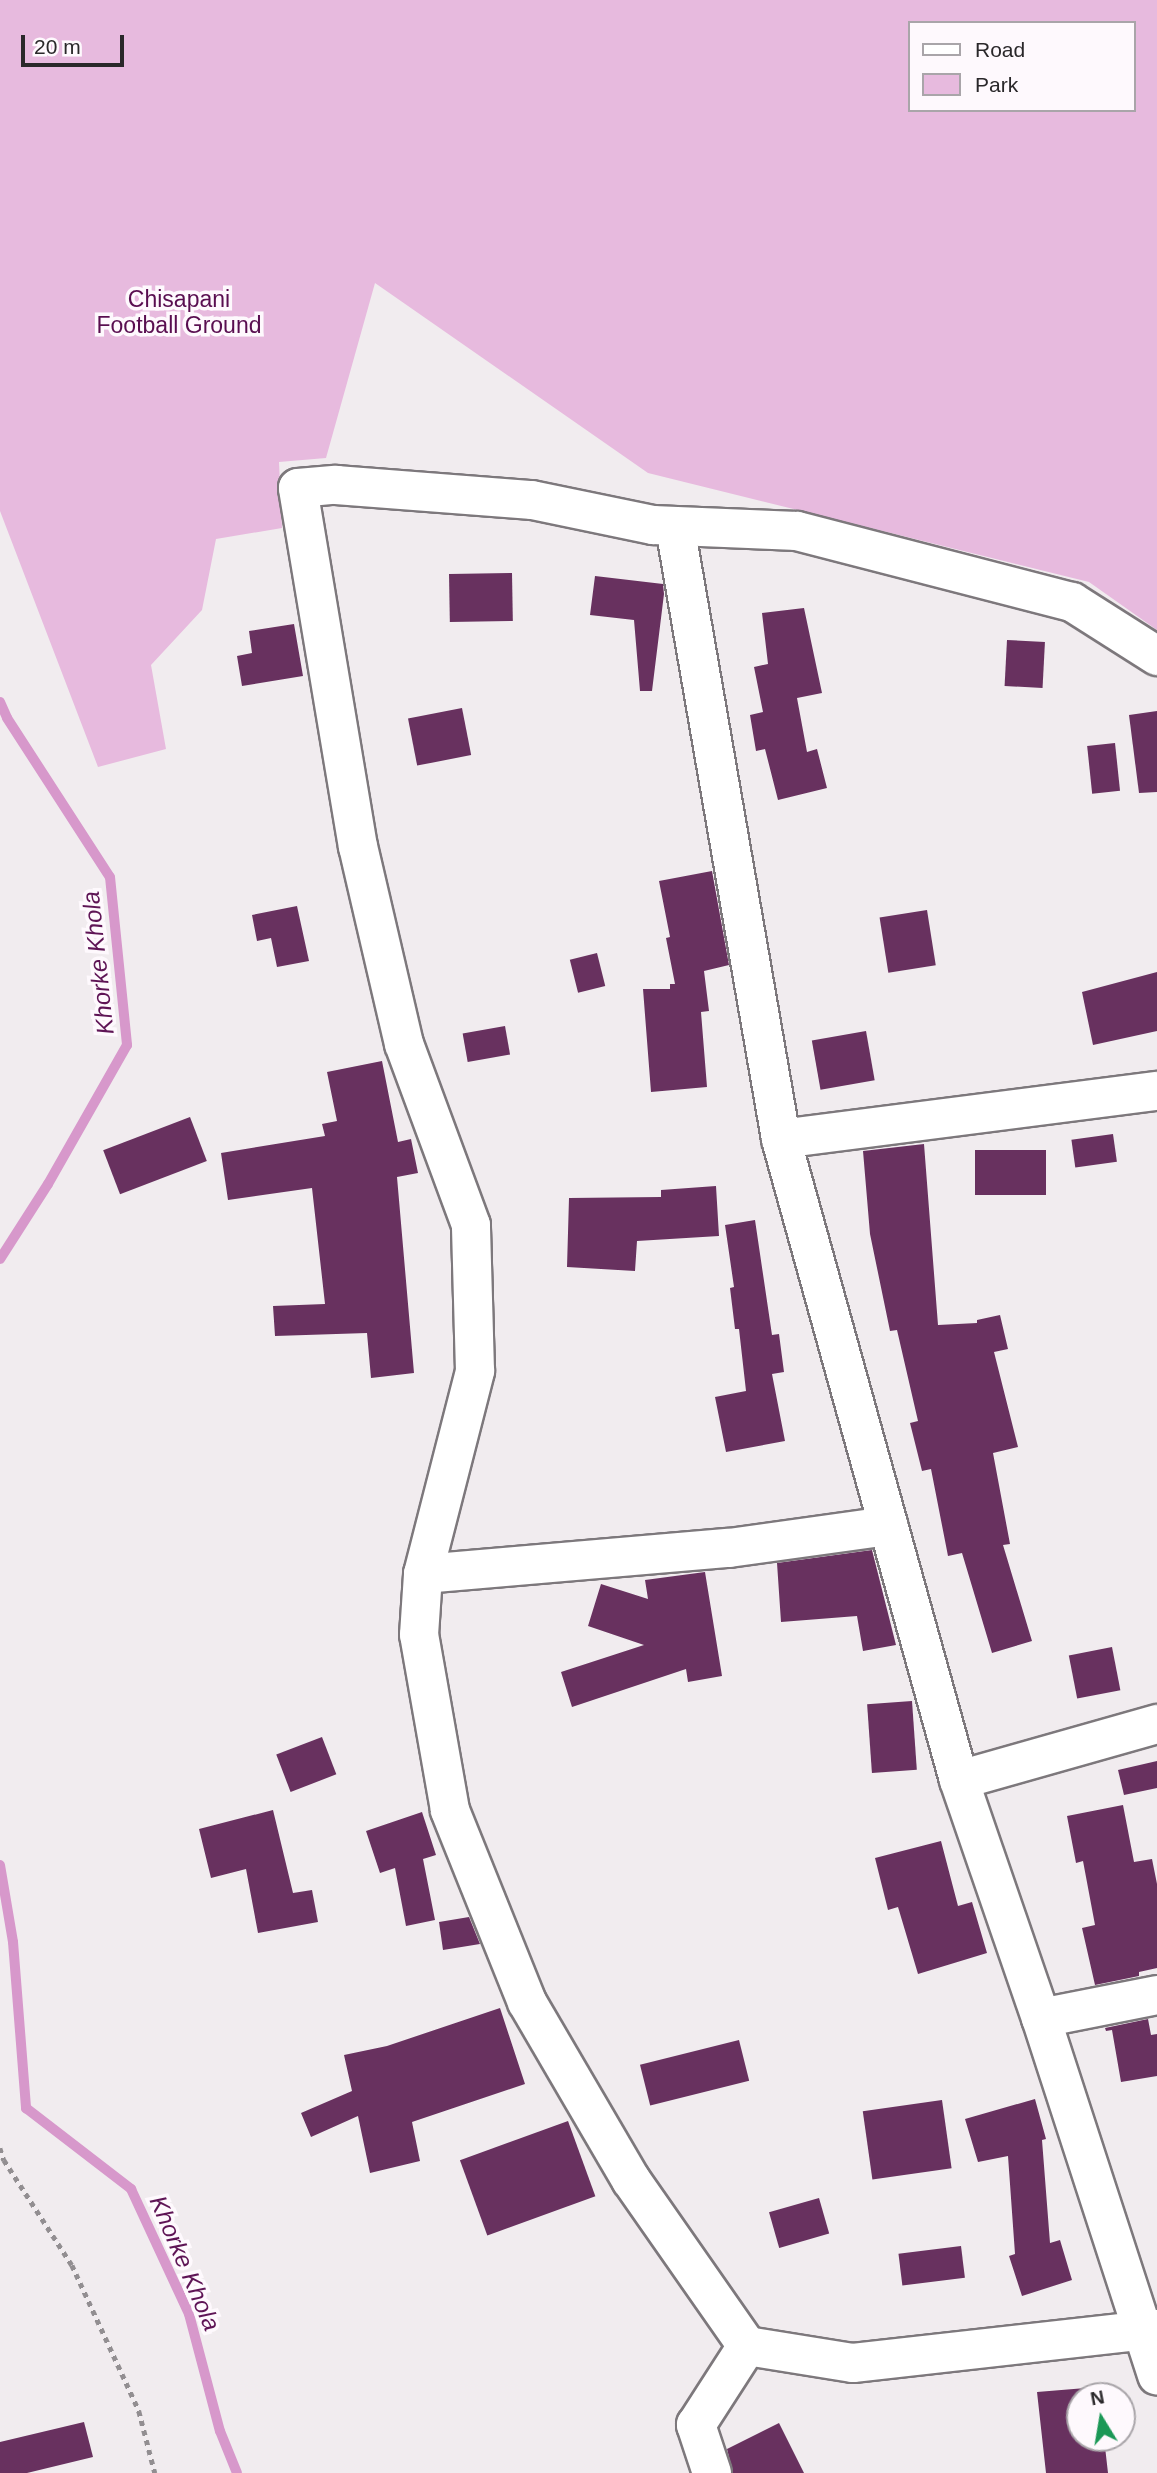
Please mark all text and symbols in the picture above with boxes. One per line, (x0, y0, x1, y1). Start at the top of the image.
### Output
scale bar (24, 21, 128, 65)
legend (908, 21, 1136, 112)
text: 20 m (34, 35, 81, 58)
text: Road (975, 38, 1025, 61)
text: Park (975, 73, 1018, 96)
park label: Chisapani Football Ground (97, 285, 261, 339)
water label: Khorke Khola (76, 890, 120, 1036)
water label: Khorke Khola (144, 2191, 226, 2335)
north arrow (1066, 2382, 1136, 2452)
text: N (1089, 2386, 1106, 2409)

